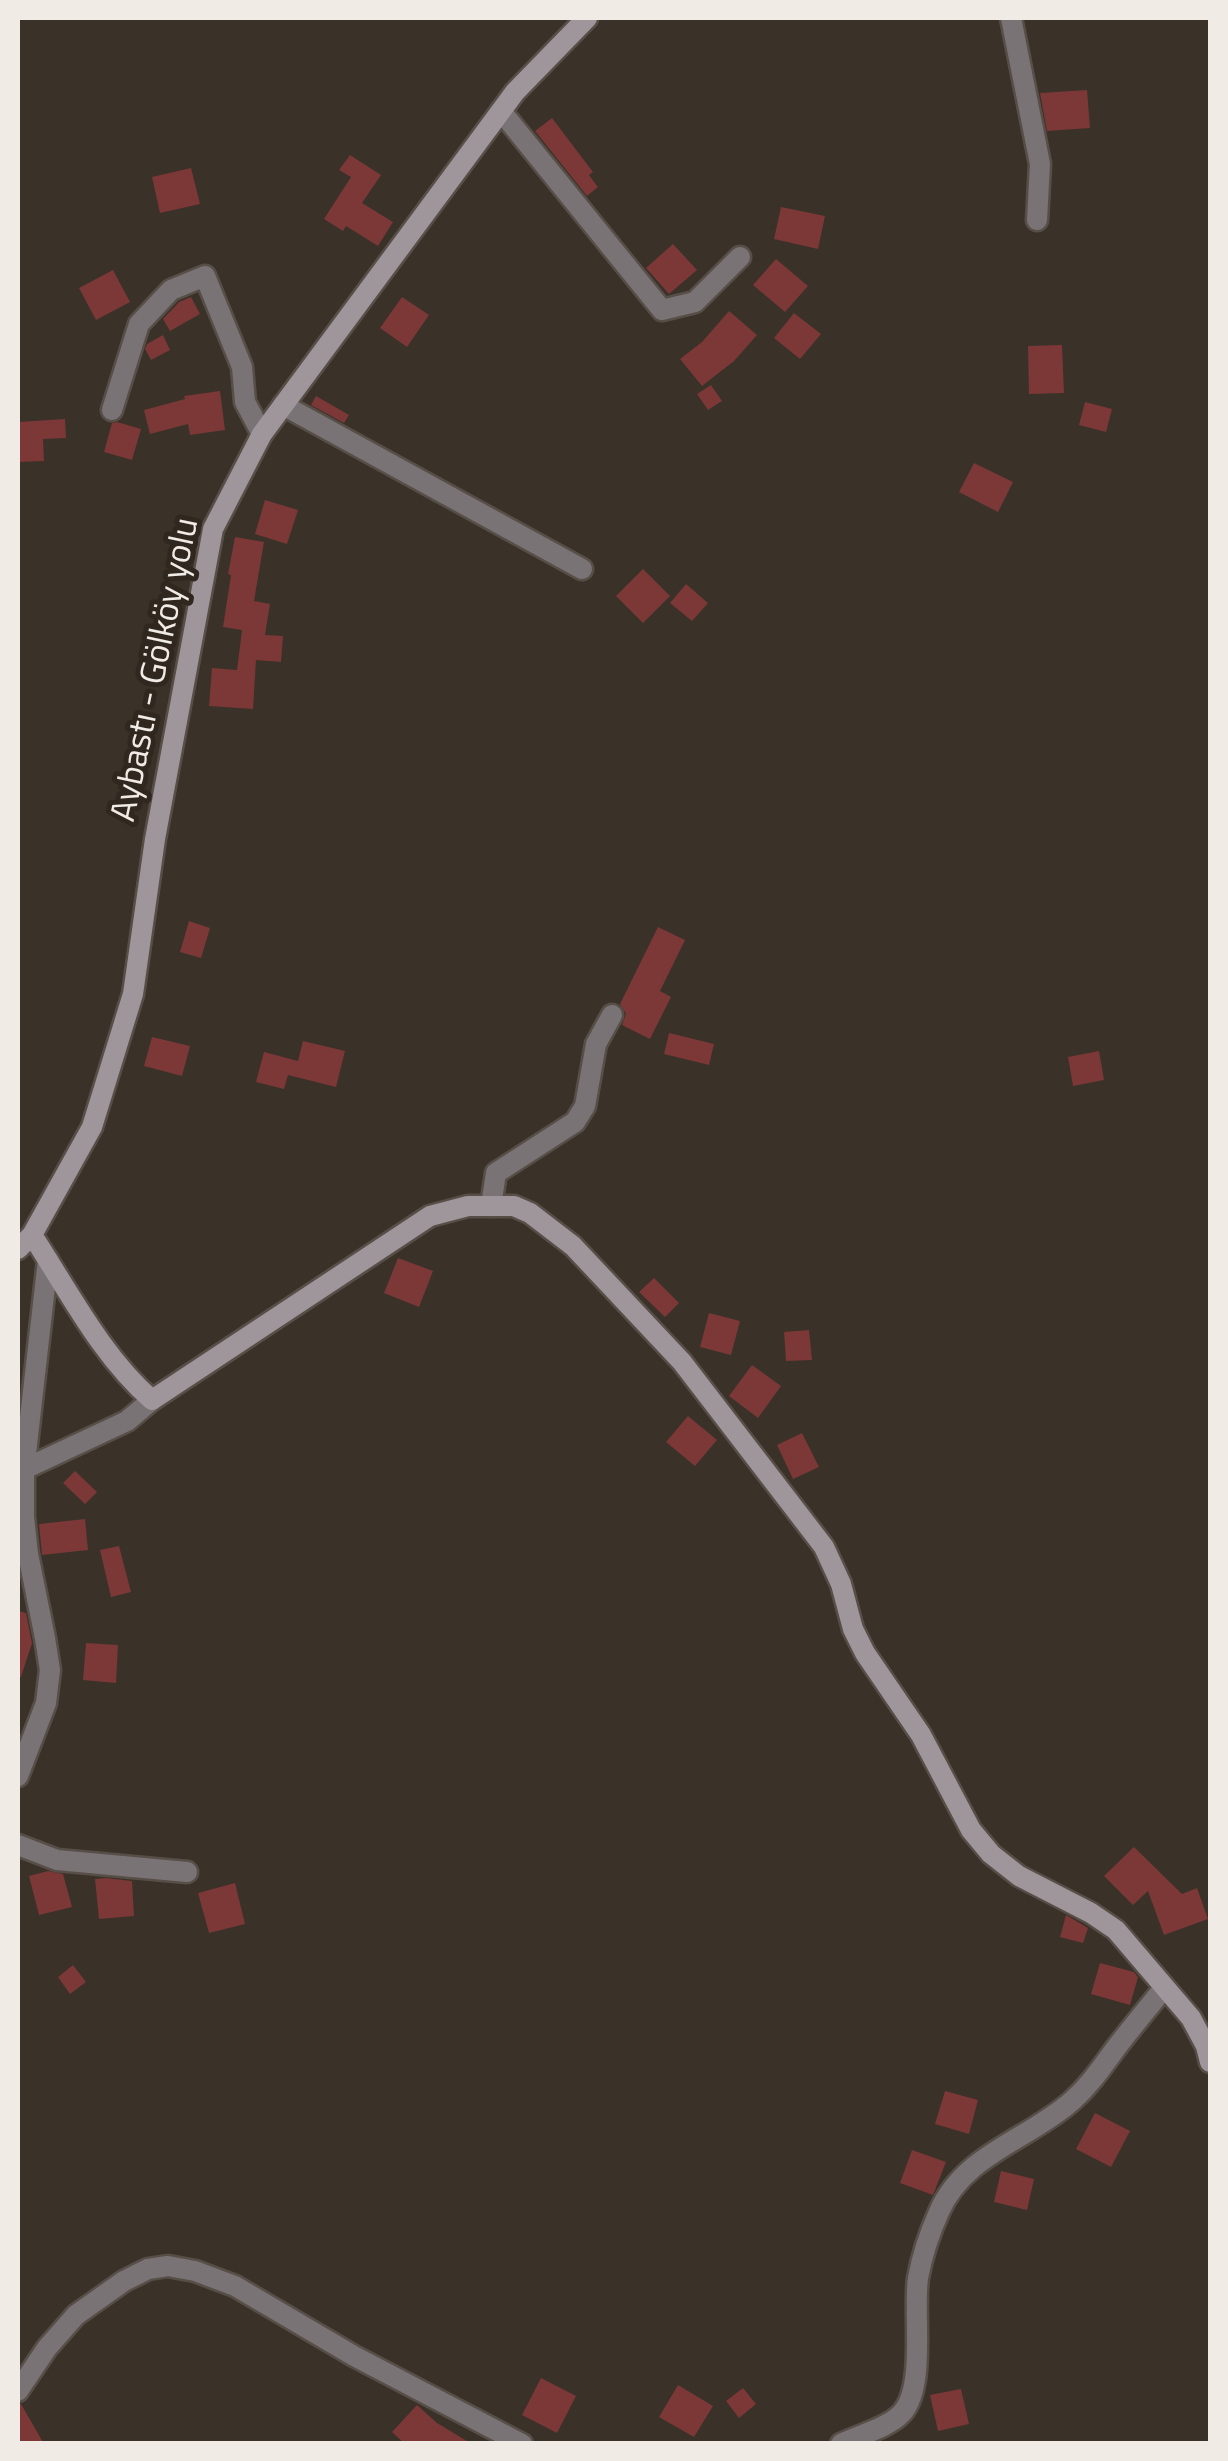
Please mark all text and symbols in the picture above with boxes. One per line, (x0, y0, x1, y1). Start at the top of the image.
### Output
street label: Aybastı - Gölköy yolu (104, 515, 210, 825)

